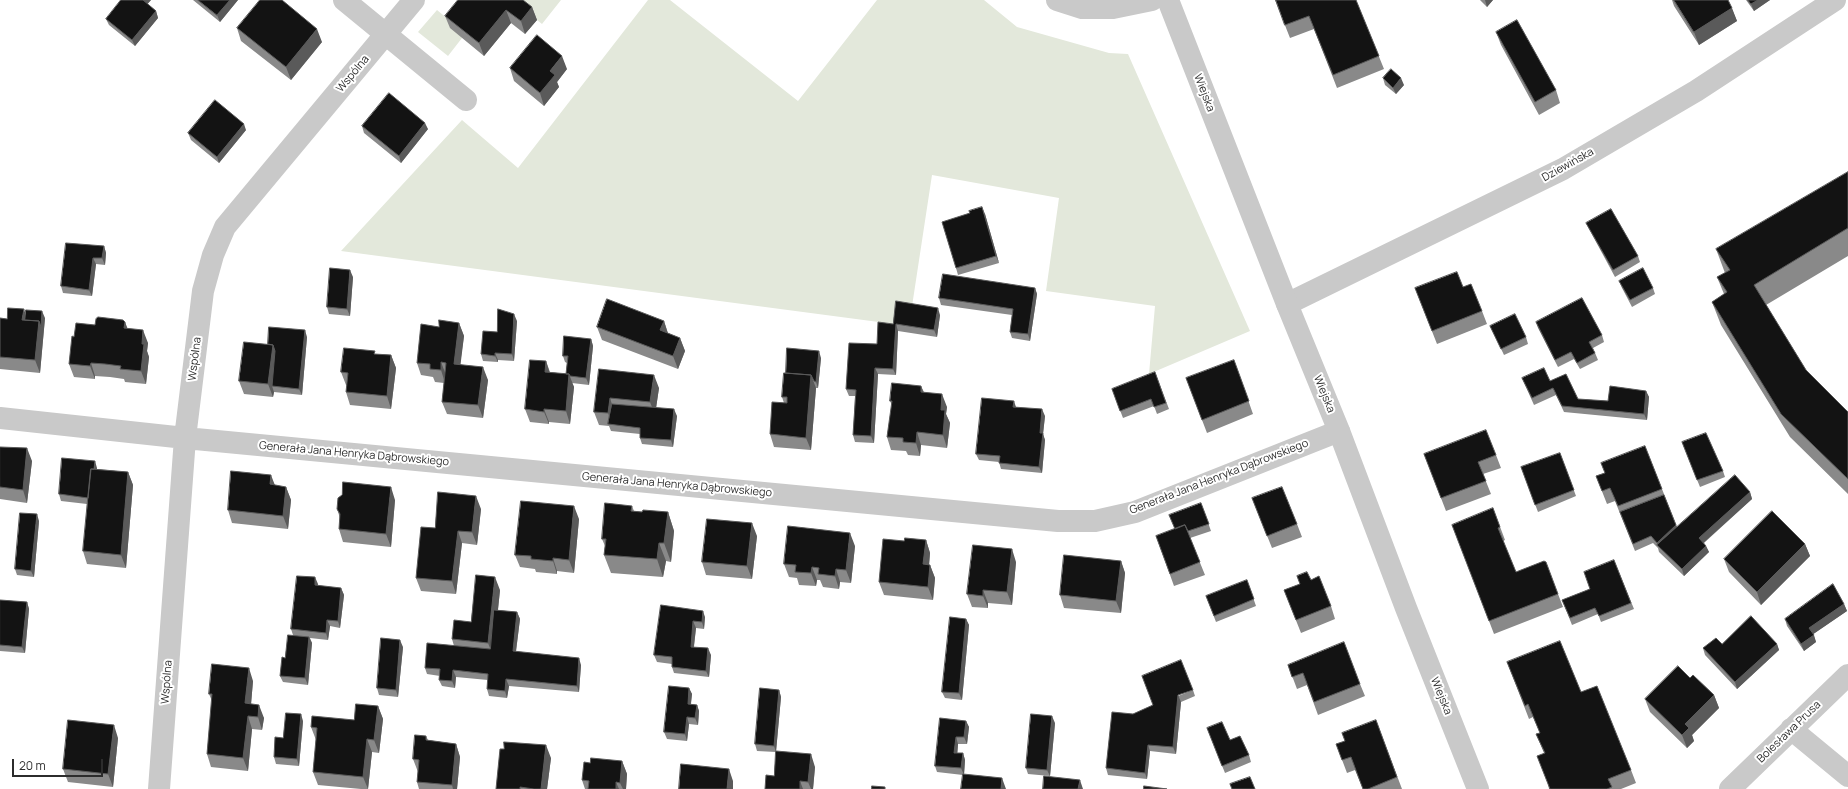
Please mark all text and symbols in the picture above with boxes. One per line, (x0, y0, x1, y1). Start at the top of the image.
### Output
street label: Wspólna (334, 53, 372, 95)
street label: Wiejska (1191, 72, 1217, 114)
street label: Dziewińska (1540, 145, 1596, 185)
street label: Wspólna (186, 336, 204, 382)
street label: Wiejska (1311, 373, 1337, 415)
street label: Generała Jana Henryka Dąbrowskiego (1128, 437, 1310, 517)
street label: Generała Jana Henryka Dąbrowskiego (259, 439, 449, 469)
street label: Generała Jana Henryka Dąbrowskiego (582, 470, 772, 500)
street label: Wspólna (159, 660, 175, 704)
street label: Wiejska (1428, 675, 1454, 717)
street label: Bolesława Prusa (1754, 698, 1824, 766)
scale bar (14, 751, 105, 777)
text: 20 m (19, 757, 46, 774)

